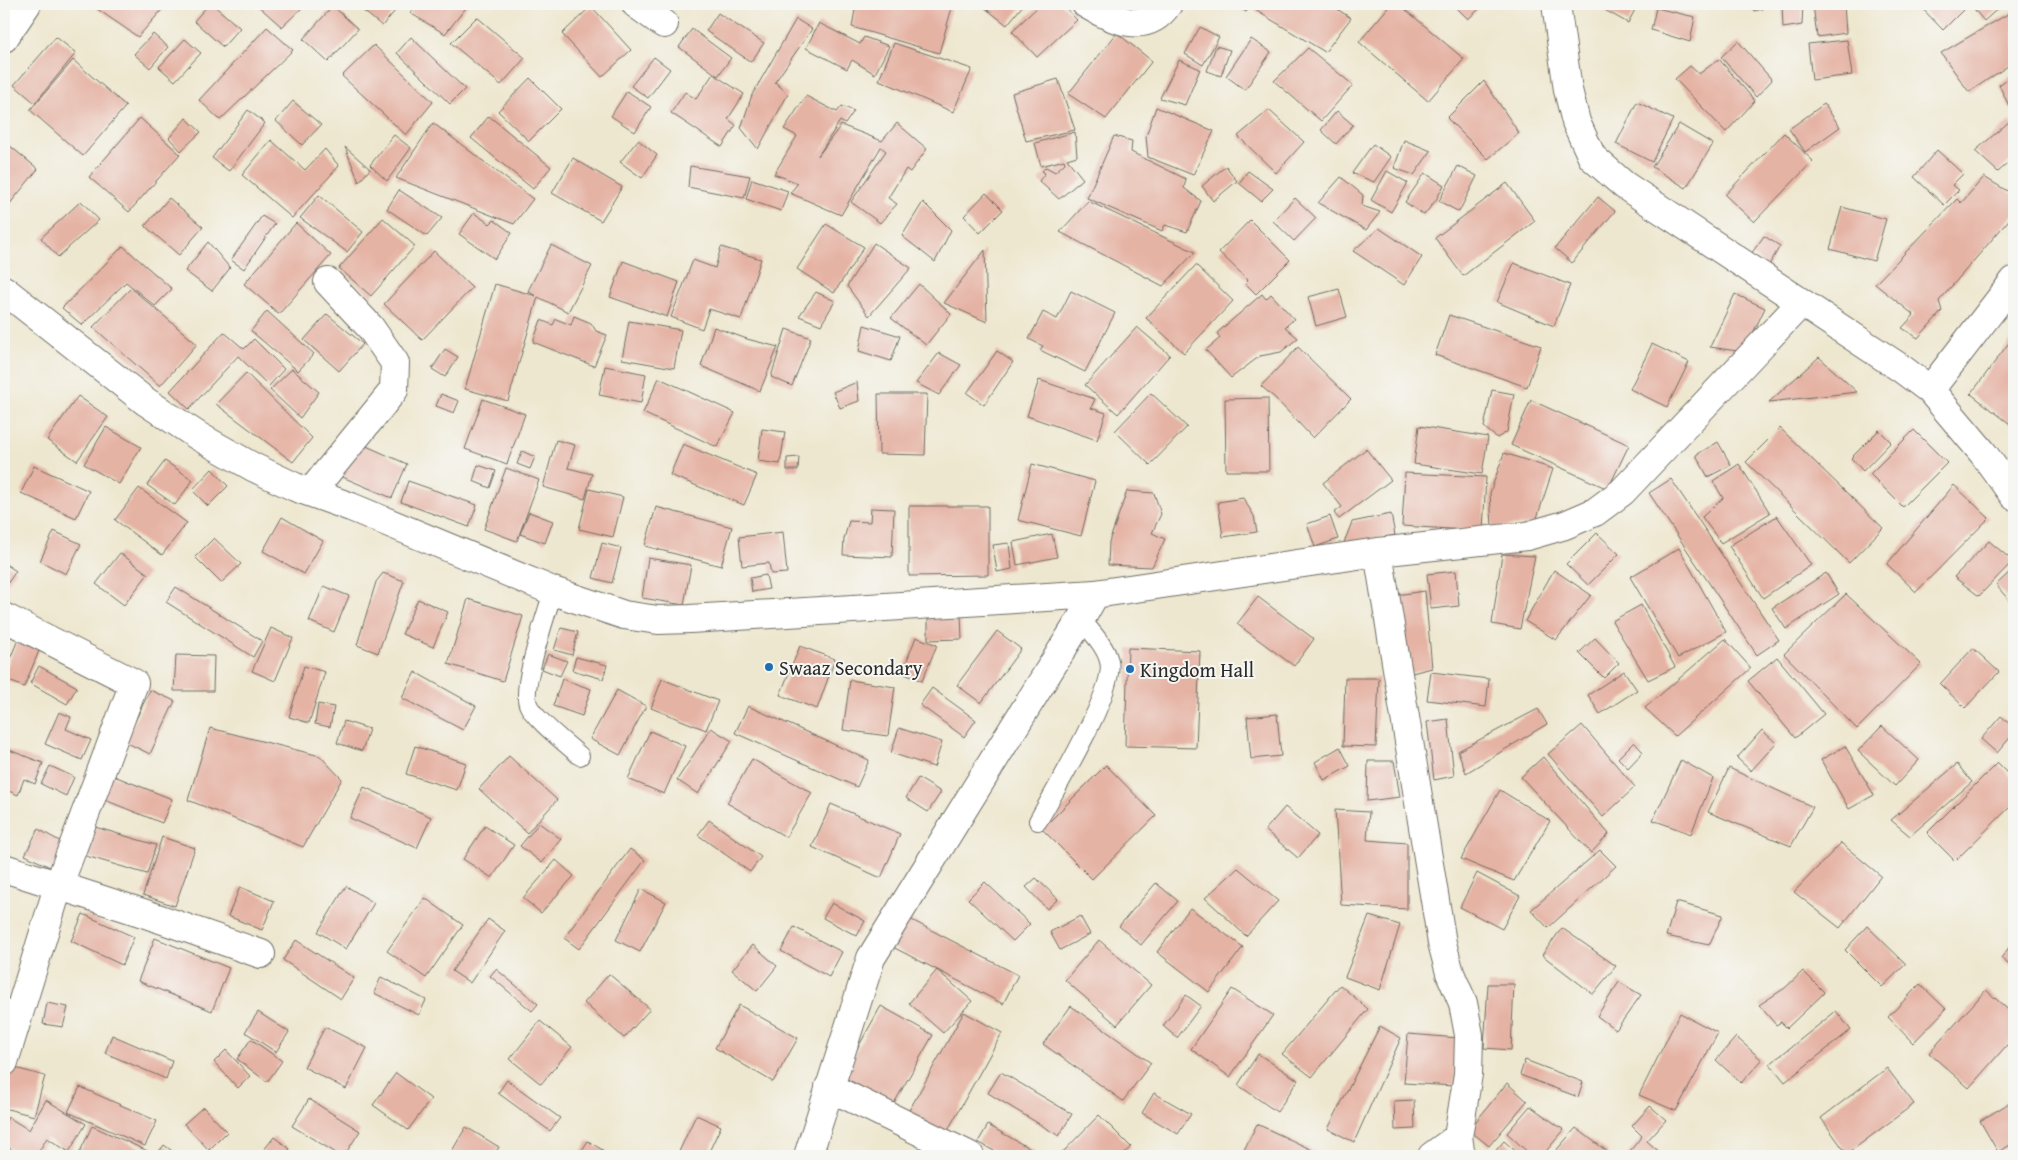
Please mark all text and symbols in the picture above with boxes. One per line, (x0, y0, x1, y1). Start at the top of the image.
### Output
place label: Swaaz Secondary (779, 653, 923, 682)
place label: Kingdom Hall (1140, 655, 1255, 684)
marker: Swaaz Secondary (763, 661, 775, 673)
marker: Kingdom Hall (1124, 663, 1136, 675)

